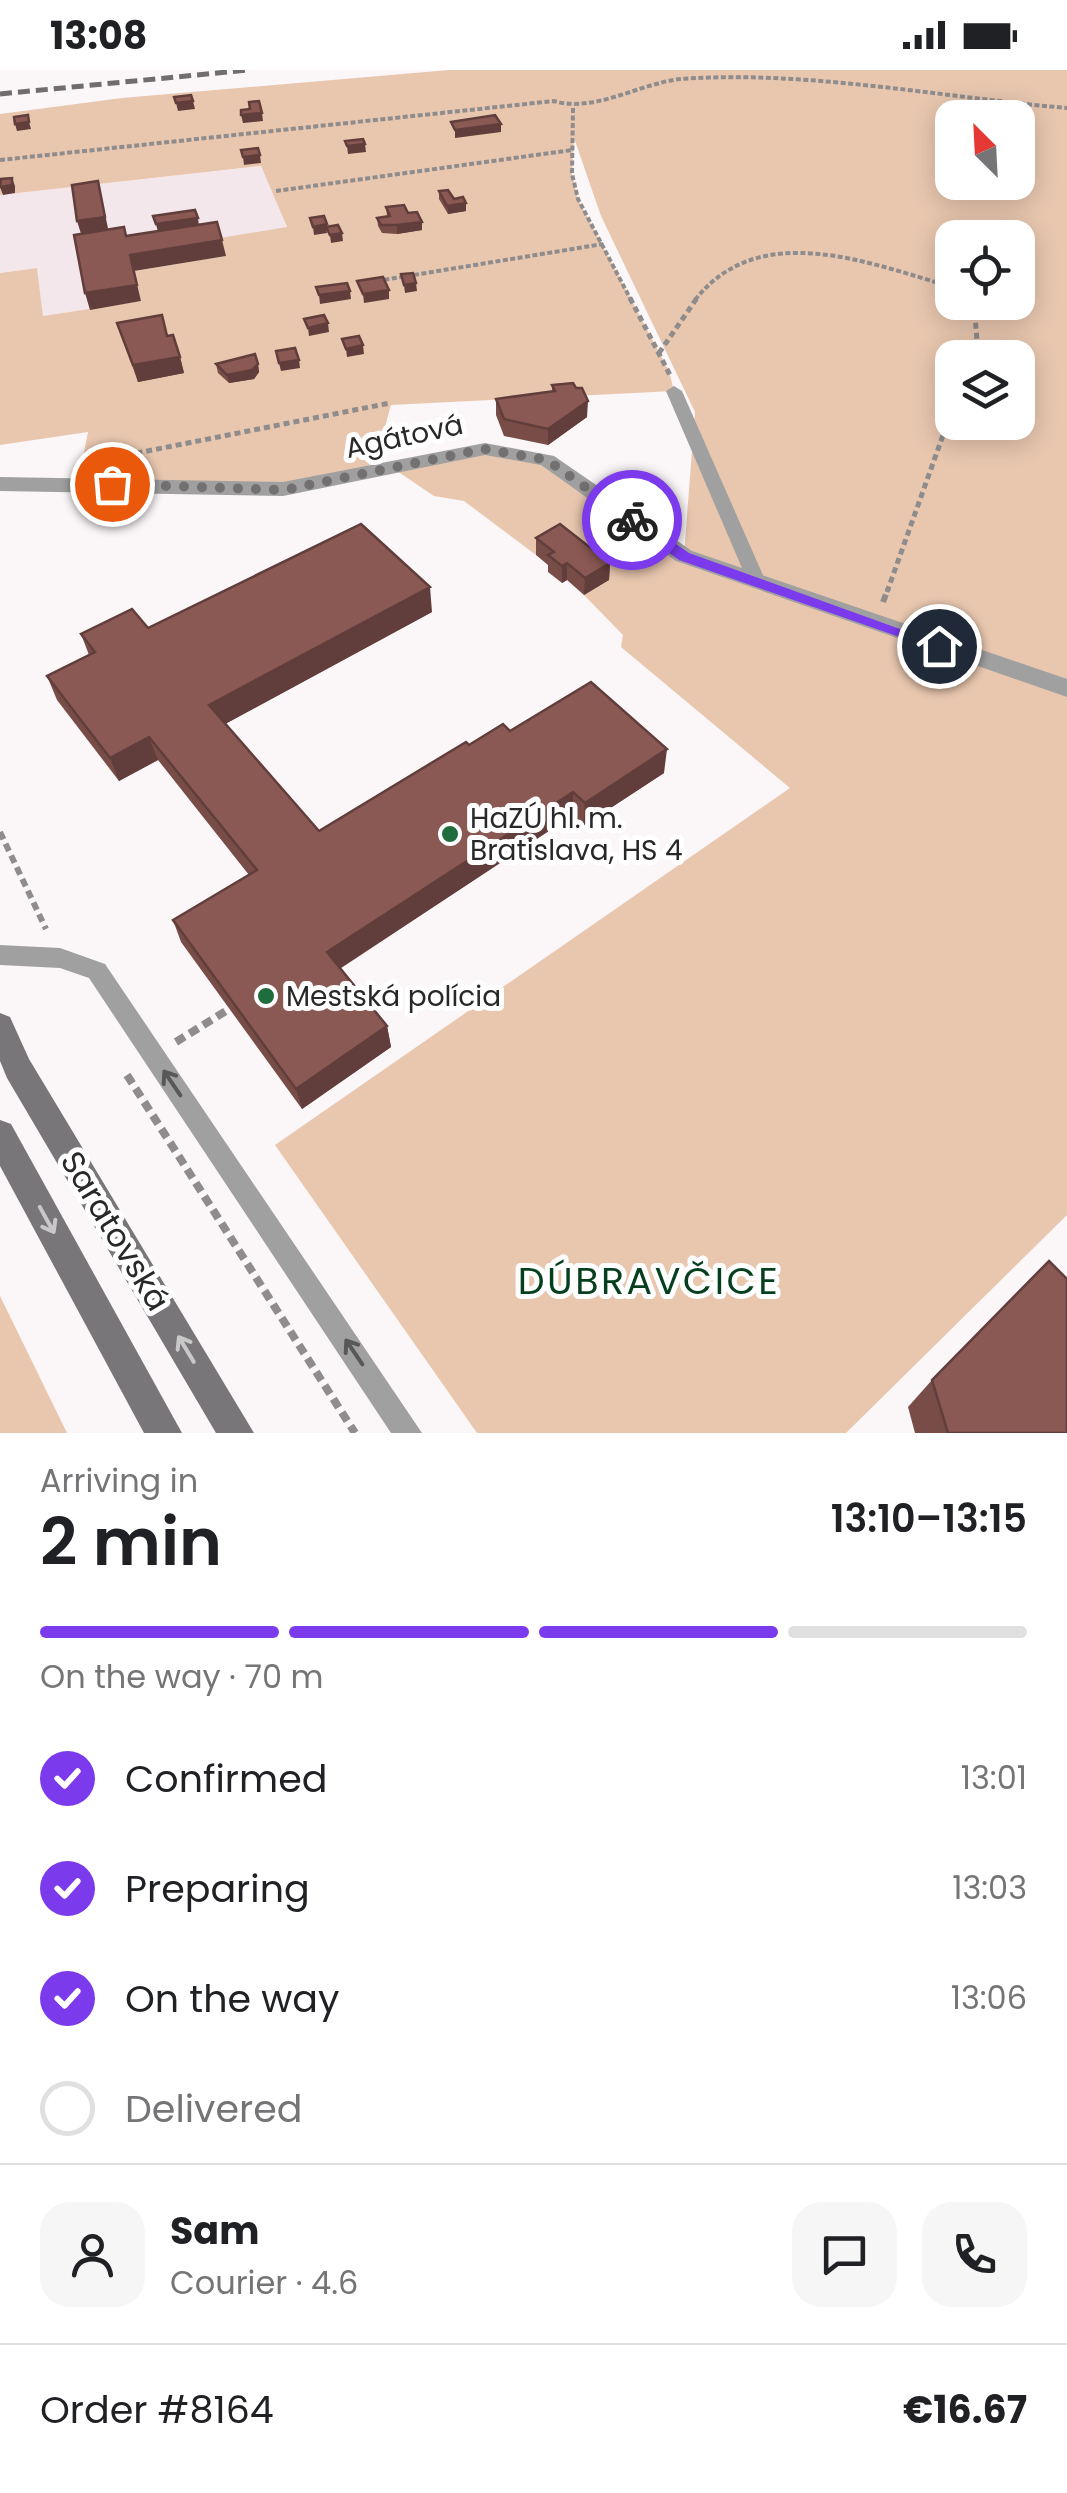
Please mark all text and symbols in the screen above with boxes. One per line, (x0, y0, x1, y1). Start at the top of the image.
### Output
text: 13:08 (50, 9, 147, 62)
north arrow (935, 100, 1035, 200)
map controls (935, 100, 1035, 440)
button: locate (935, 220, 1035, 320)
button: layers (935, 340, 1035, 440)
street label: Agátová (342, 405, 467, 468)
pin (70, 442, 155, 527)
icon: bag (85, 457, 140, 512)
courier (582, 470, 682, 570)
icon: bike (605, 493, 660, 548)
pin (897, 604, 982, 689)
icon: home (912, 619, 967, 674)
place label: HaZÚ hl. m. Bratislava, HS 4 (470, 799, 683, 870)
marker: HaZÚ hl. m. Bratislava, HS 4 (439, 823, 461, 845)
place label: Mestská polícia (286, 977, 501, 1016)
marker: Mestská polícia (255, 985, 277, 1007)
one-way arrow (162, 1069, 183, 1097)
street label: Saratovská (50, 1142, 181, 1319)
one-way arrow (38, 1205, 57, 1235)
district label: DÚBRAVČICE (518, 1254, 780, 1307)
one-way arrow (176, 1335, 196, 1364)
one-way arrow (344, 1339, 365, 1367)
text: Arriving in (40, 1458, 198, 1503)
text: 13:10–13:15 (831, 1492, 1027, 1545)
text: 2 min (40, 1497, 222, 1588)
text: On the way · 70 m (40, 1654, 324, 1699)
icon: check (40, 1751, 95, 1806)
text: Confirmed (125, 1752, 327, 1805)
text: 13:01 (961, 1755, 1027, 1800)
icon: check (40, 1861, 95, 1916)
text: Preparing (125, 1862, 310, 1915)
text: 13:03 (952, 1865, 1027, 1910)
icon: check (40, 1971, 95, 2026)
text: On the way (125, 1972, 339, 2025)
text: 13:06 (951, 1975, 1027, 2020)
text: Delivered (125, 2082, 302, 2135)
button: person (40, 2202, 145, 2307)
button: chat (792, 2202, 897, 2307)
button: phone (922, 2202, 1027, 2307)
text: Sam (170, 2204, 259, 2257)
text: Courier · 4.6 (170, 2260, 358, 2305)
text: Order #8164 (40, 2383, 274, 2436)
text: €16.67 (903, 2383, 1027, 2436)

